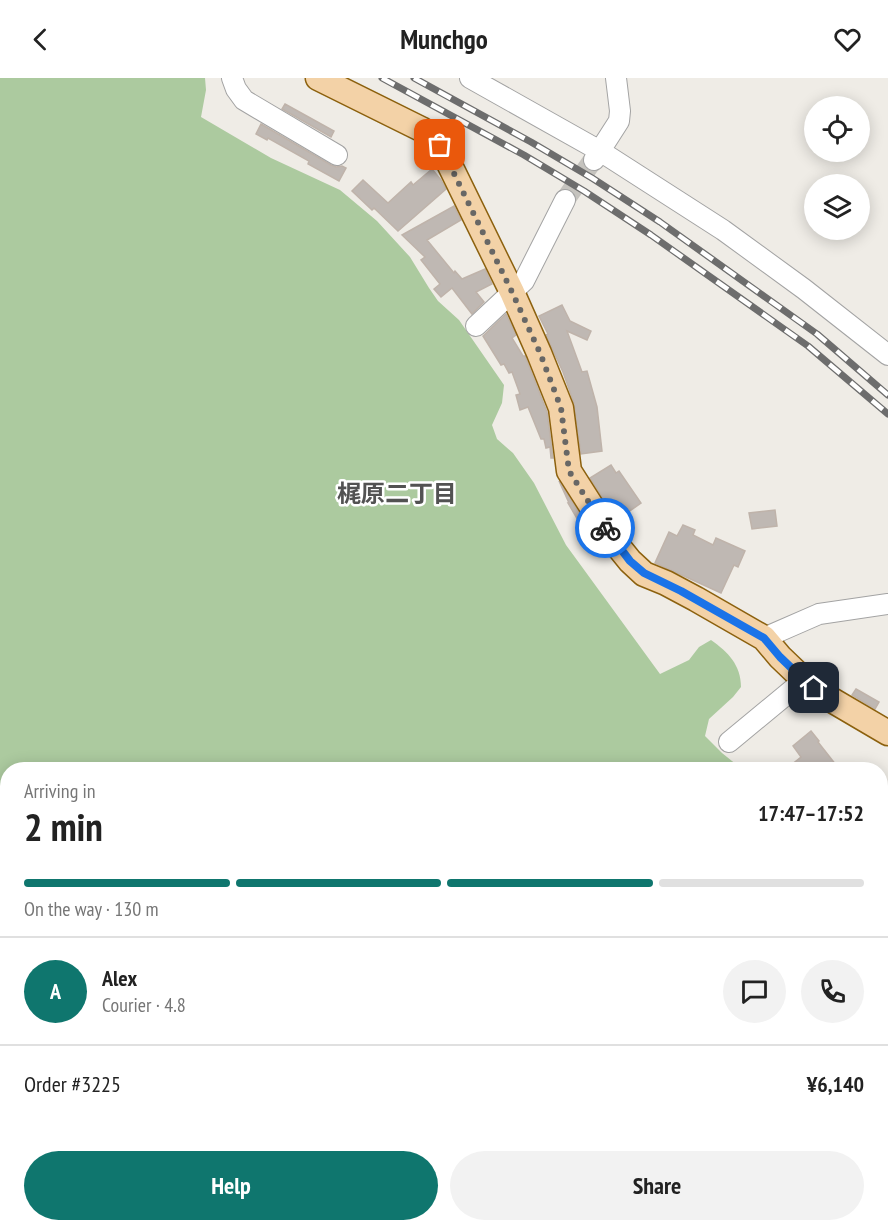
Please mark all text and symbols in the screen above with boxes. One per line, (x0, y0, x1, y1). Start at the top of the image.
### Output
text: Munchgo (400, 22, 488, 56)
icon: back (24, 23, 57, 56)
icon: heart (831, 23, 864, 56)
map controls (804, 96, 870, 240)
button: locate (804, 96, 870, 162)
pin (414, 119, 465, 170)
icon: bag (423, 128, 456, 161)
button: layers (804, 174, 870, 240)
district label: 梶原二丁目 (337, 478, 457, 509)
courier (575, 498, 635, 558)
icon: bike (589, 512, 622, 545)
pin (788, 662, 839, 713)
icon: home (797, 671, 830, 704)
text: Arriving in (24, 778, 96, 804)
text: 17:47–17:52 (758, 799, 864, 827)
text: 2 min (24, 801, 103, 852)
text: On the way · 130 m (24, 896, 159, 922)
button: chat (723, 960, 786, 1023)
button: phone (801, 960, 864, 1023)
text: Alex (102, 964, 137, 992)
text: A (50, 977, 61, 1005)
text: Courier · 4.8 (102, 992, 186, 1018)
text: Order #3225 (24, 1070, 121, 1098)
text: ¥6,140 (807, 1070, 864, 1098)
button: Help (24, 1151, 438, 1220)
button: Share (450, 1151, 864, 1220)

